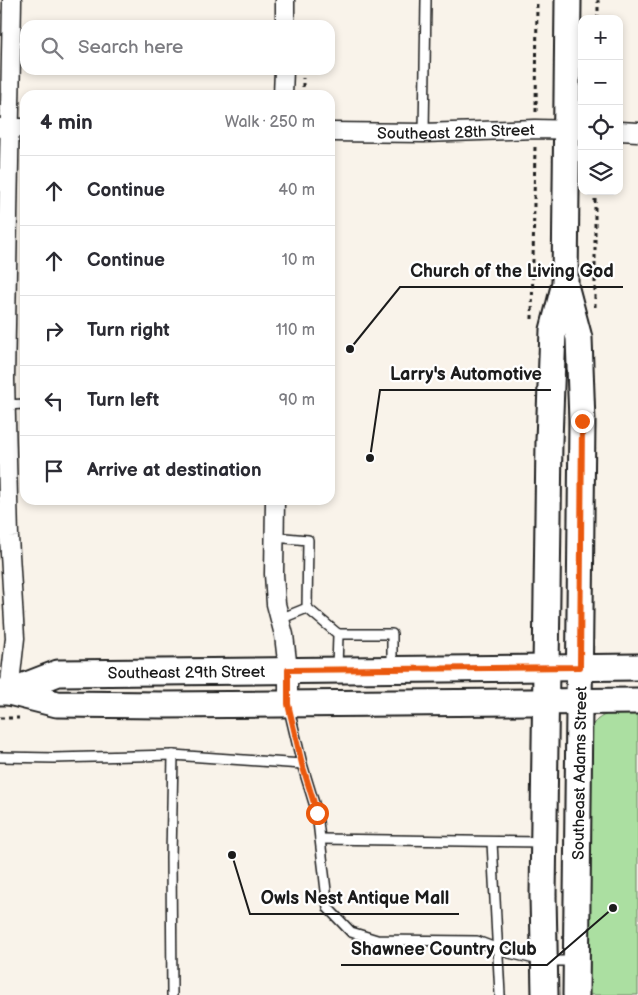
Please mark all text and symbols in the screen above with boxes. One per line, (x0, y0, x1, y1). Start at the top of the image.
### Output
map controls (578, 15, 623, 195)
button: + (578, 15, 623, 60)
search box (20, 20, 335, 75)
icon: search (38, 34, 66, 62)
text: Search here (78, 36, 183, 59)
button: − (578, 60, 623, 105)
button: locate (578, 105, 623, 150)
text: 4 min (40, 110, 93, 135)
text: Walk · 250 m (225, 113, 315, 132)
street label: Southeast 28th Street (377, 121, 535, 144)
button: layers (578, 150, 623, 195)
icon: ahead (40, 177, 68, 205)
text: Continue (87, 179, 165, 202)
text: 40 m (278, 181, 315, 200)
icon: ahead (40, 247, 68, 275)
text: Continue (87, 249, 165, 272)
text: 10 m (282, 251, 315, 270)
callout: Church of the Living God (400, 254, 623, 287)
text: Church of the Living God (410, 261, 614, 282)
icon: right (40, 317, 68, 345)
text: Turn right (87, 319, 170, 342)
text: 110 m (276, 321, 315, 340)
callout: Larry's Automotive (380, 357, 551, 390)
text: Larry's Automotive (390, 364, 542, 385)
icon: left (40, 387, 68, 415)
text: Turn left (87, 389, 159, 412)
text: 90 m (279, 391, 315, 410)
route end (571, 410, 594, 433)
icon: arrive (40, 457, 68, 485)
text: Arrive at destination (87, 459, 262, 482)
street label: Southeast 29th Street (108, 663, 265, 683)
street label: Southeast Adams Street (569, 686, 592, 860)
route start (306, 802, 329, 825)
callout: Owls Nest Antique Mall (250, 881, 459, 914)
text: Owls Nest Antique Mall (261, 888, 449, 909)
callout: Shawnee Country Club (341, 932, 547, 965)
text: Shawnee Country Club (351, 939, 537, 960)

